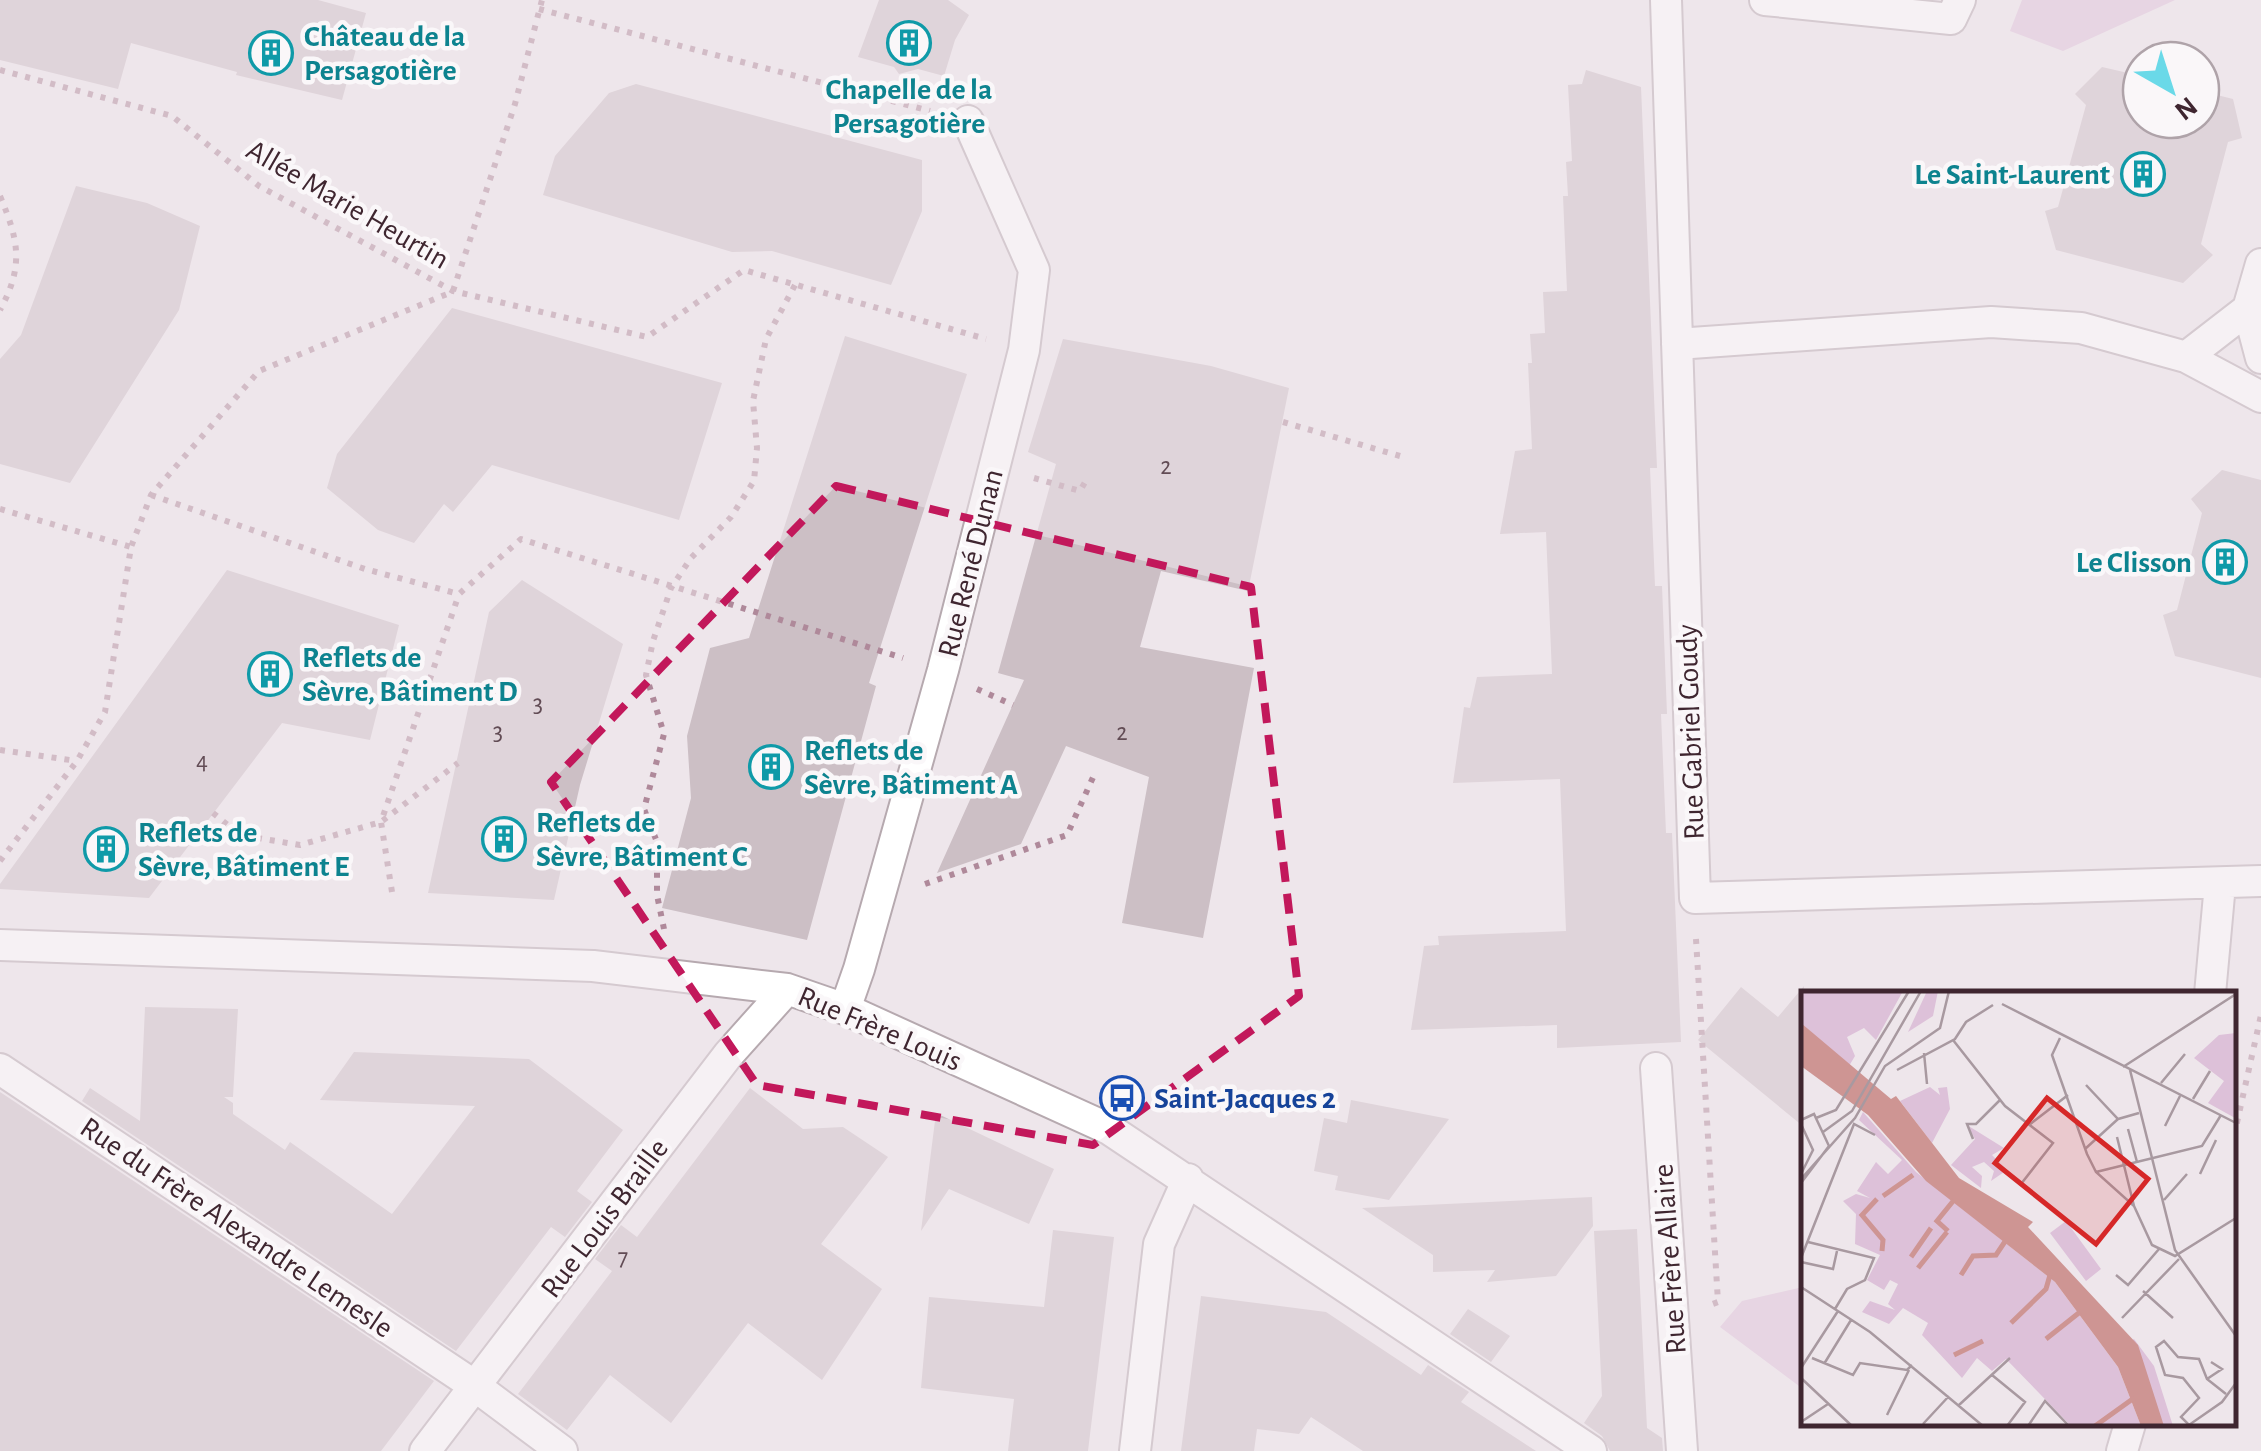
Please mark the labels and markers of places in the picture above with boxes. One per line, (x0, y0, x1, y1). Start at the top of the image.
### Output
building icon: Chapelle de la Persagotière (886, 20, 932, 66)
place label: Château de la Persagotière (304, 22, 466, 86)
building icon: Château de la Persagotière (248, 30, 294, 76)
place label: Chapelle de la Persagotière (826, 75, 992, 139)
building icon: Le Saint-Laurent (2120, 151, 2166, 197)
place label: Le Saint-Laurent (1914, 160, 2110, 190)
building icon: Le Clisson (2202, 539, 2248, 585)
place label: Le Clisson (2076, 548, 2192, 578)
place label: Reflets de Sèvre, Bâtiment D (302, 643, 518, 707)
building icon: Reflets de Sèvre, Bâtiment D (247, 651, 293, 697)
place label: Reflets de Sèvre, Bâtiment A (804, 736, 1018, 800)
building icon: Reflets de Sèvre, Bâtiment A (748, 744, 794, 790)
place label: Reflets de Sèvre, Bâtiment C (536, 808, 748, 872)
building icon: Reflets de Sèvre, Bâtiment C (481, 816, 527, 862)
place label: Reflets de Sèvre, Bâtiment E (138, 818, 349, 882)
building icon: Reflets de Sèvre, Bâtiment E (83, 826, 129, 872)
bus stop icon: Saint-Jacques 2 (1099, 1075, 1145, 1121)
place label: Saint-Jacques 2 (1154, 1084, 1336, 1114)

